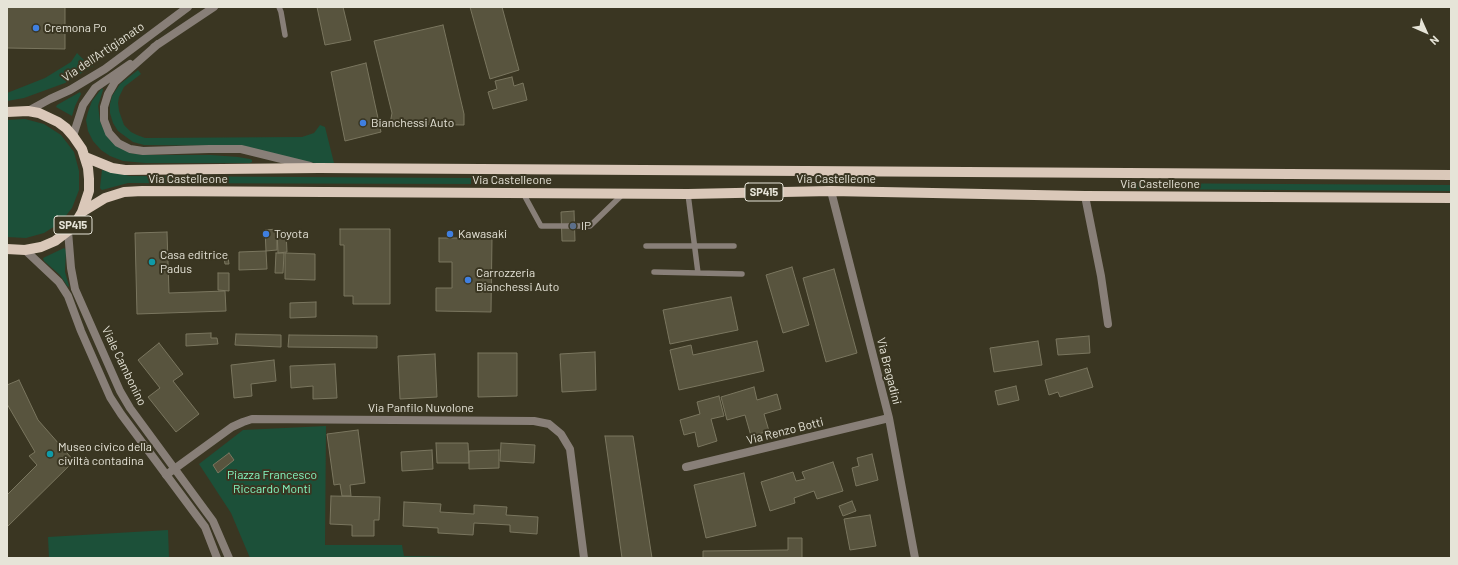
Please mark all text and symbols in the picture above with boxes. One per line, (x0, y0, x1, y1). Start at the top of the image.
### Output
north arrow (1406, 12, 1446, 52)
street label: Via dell'Artigianato (59, 19, 147, 85)
place label: Cremona Po (44, 21, 107, 35)
marker: Cremona Po (31, 23, 41, 33)
text: N (1428, 34, 1442, 48)
place label: Bianchessi Auto (371, 116, 454, 130)
marker: Bianchessi Auto (358, 118, 368, 128)
street label: Via Castelleone (148, 172, 228, 186)
street label: Via Castelleone (796, 172, 876, 186)
street label: Via Castelleone (472, 173, 552, 187)
street label: Via Castelleone (1120, 177, 1200, 191)
road number: SP415 (745, 183, 783, 201)
road number: SP415 (54, 216, 92, 234)
place label: IP (581, 219, 591, 233)
marker: IP (568, 221, 578, 231)
place label: Toyota (274, 227, 309, 241)
place label: Kawasaki (458, 227, 507, 241)
marker: Toyota (261, 229, 271, 239)
marker: Kawasaki (445, 229, 455, 239)
place label: Casa editrice Padus (160, 248, 228, 276)
marker: Casa editrice Padus (147, 257, 157, 267)
place label: Carrozzeria Bianchessi Auto (476, 266, 559, 294)
marker: Carrozzeria Bianchessi Auto (463, 275, 473, 285)
street label: Viale Cambonino (99, 324, 149, 408)
street label: Via Bragadini (874, 336, 904, 406)
street label: Via Panfilo Nuvolone (368, 401, 474, 415)
street label: Via Renzo Botti (745, 414, 825, 448)
place label: Museo civico della civiltà contadina (58, 440, 152, 468)
marker: Museo civico della civiltà contadina (45, 449, 55, 459)
park label: Piazza Francesco Riccardo Monti (227, 468, 317, 496)

